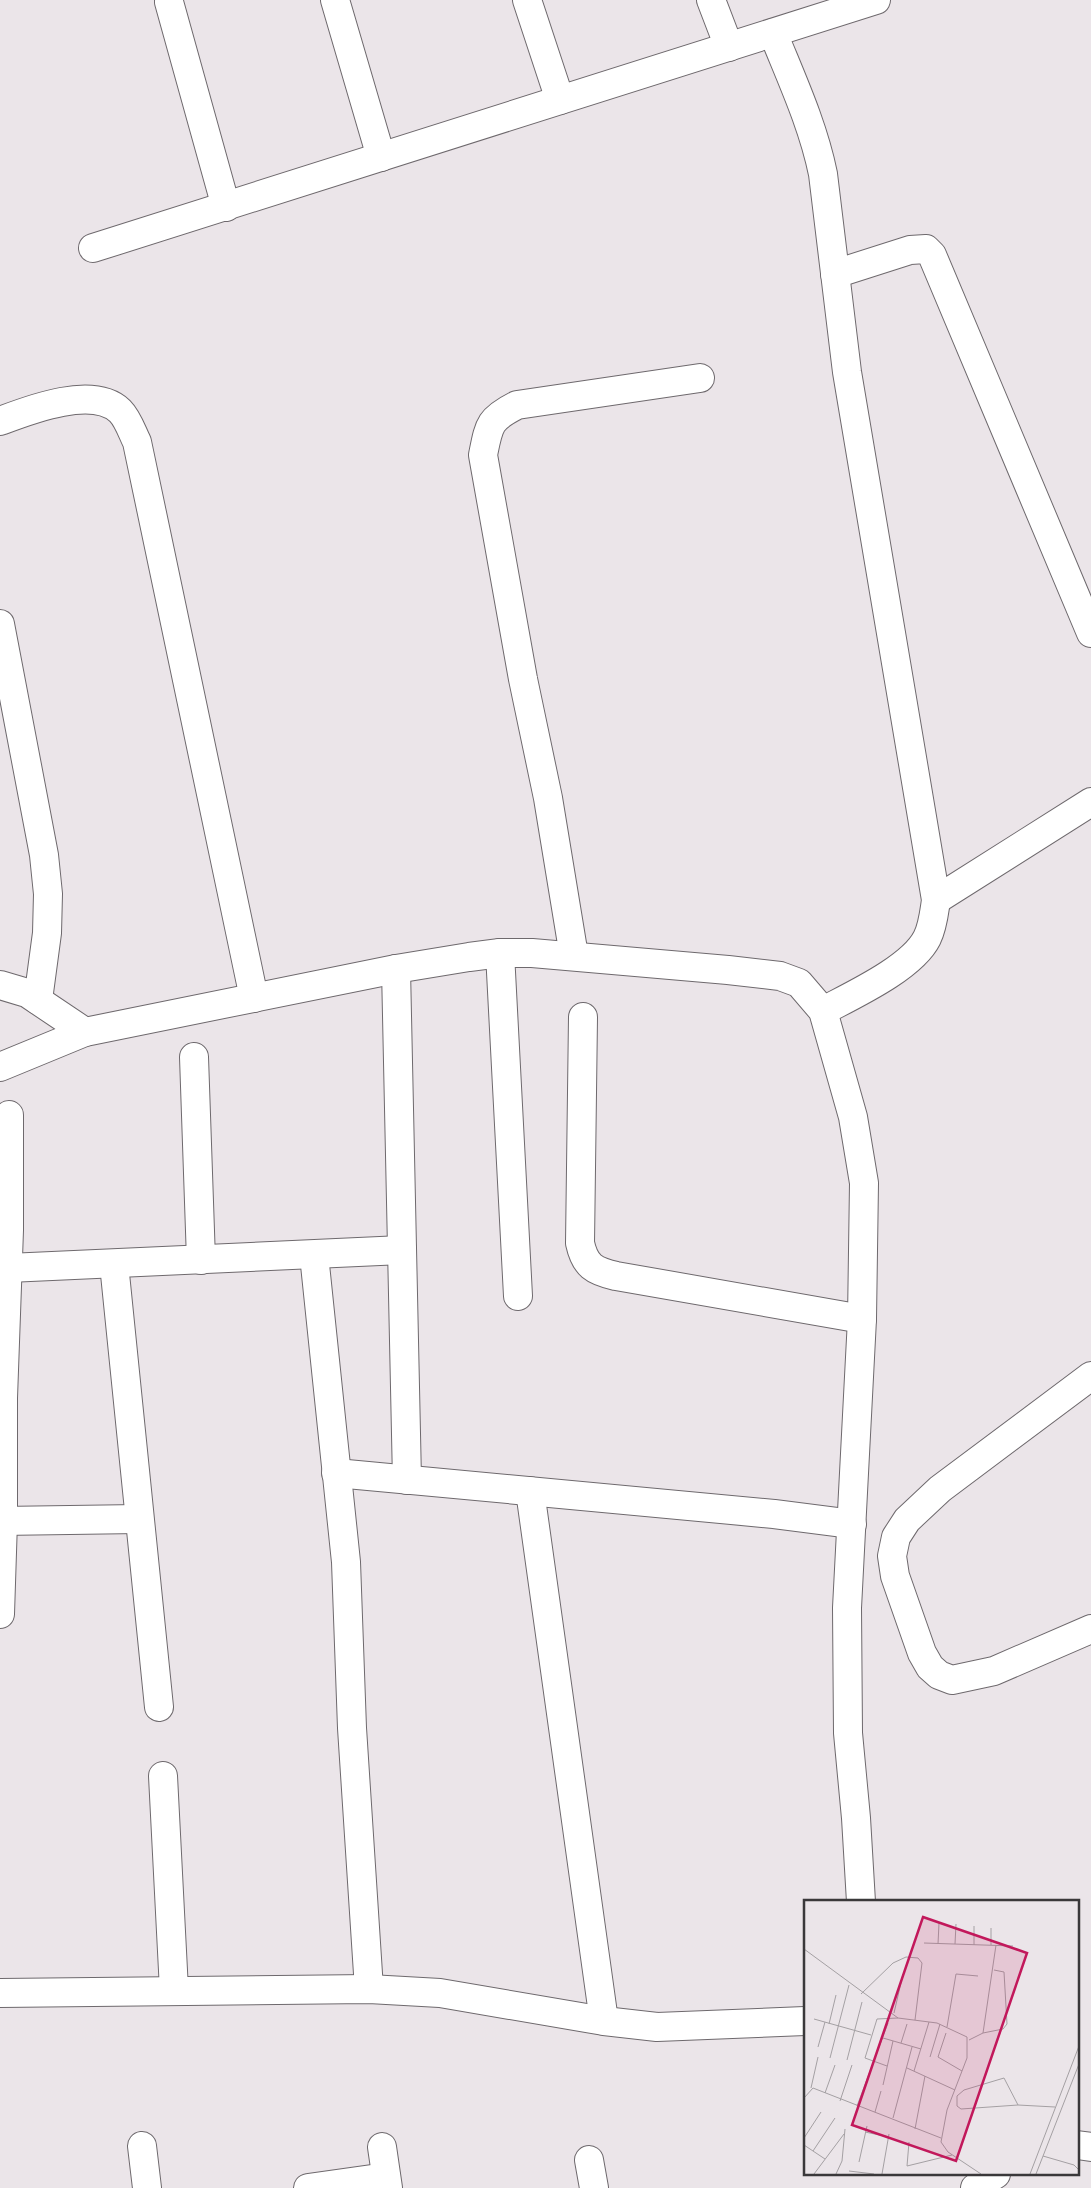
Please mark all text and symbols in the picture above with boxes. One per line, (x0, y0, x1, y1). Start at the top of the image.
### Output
inset map (804, 1900, 1078, 2176)

